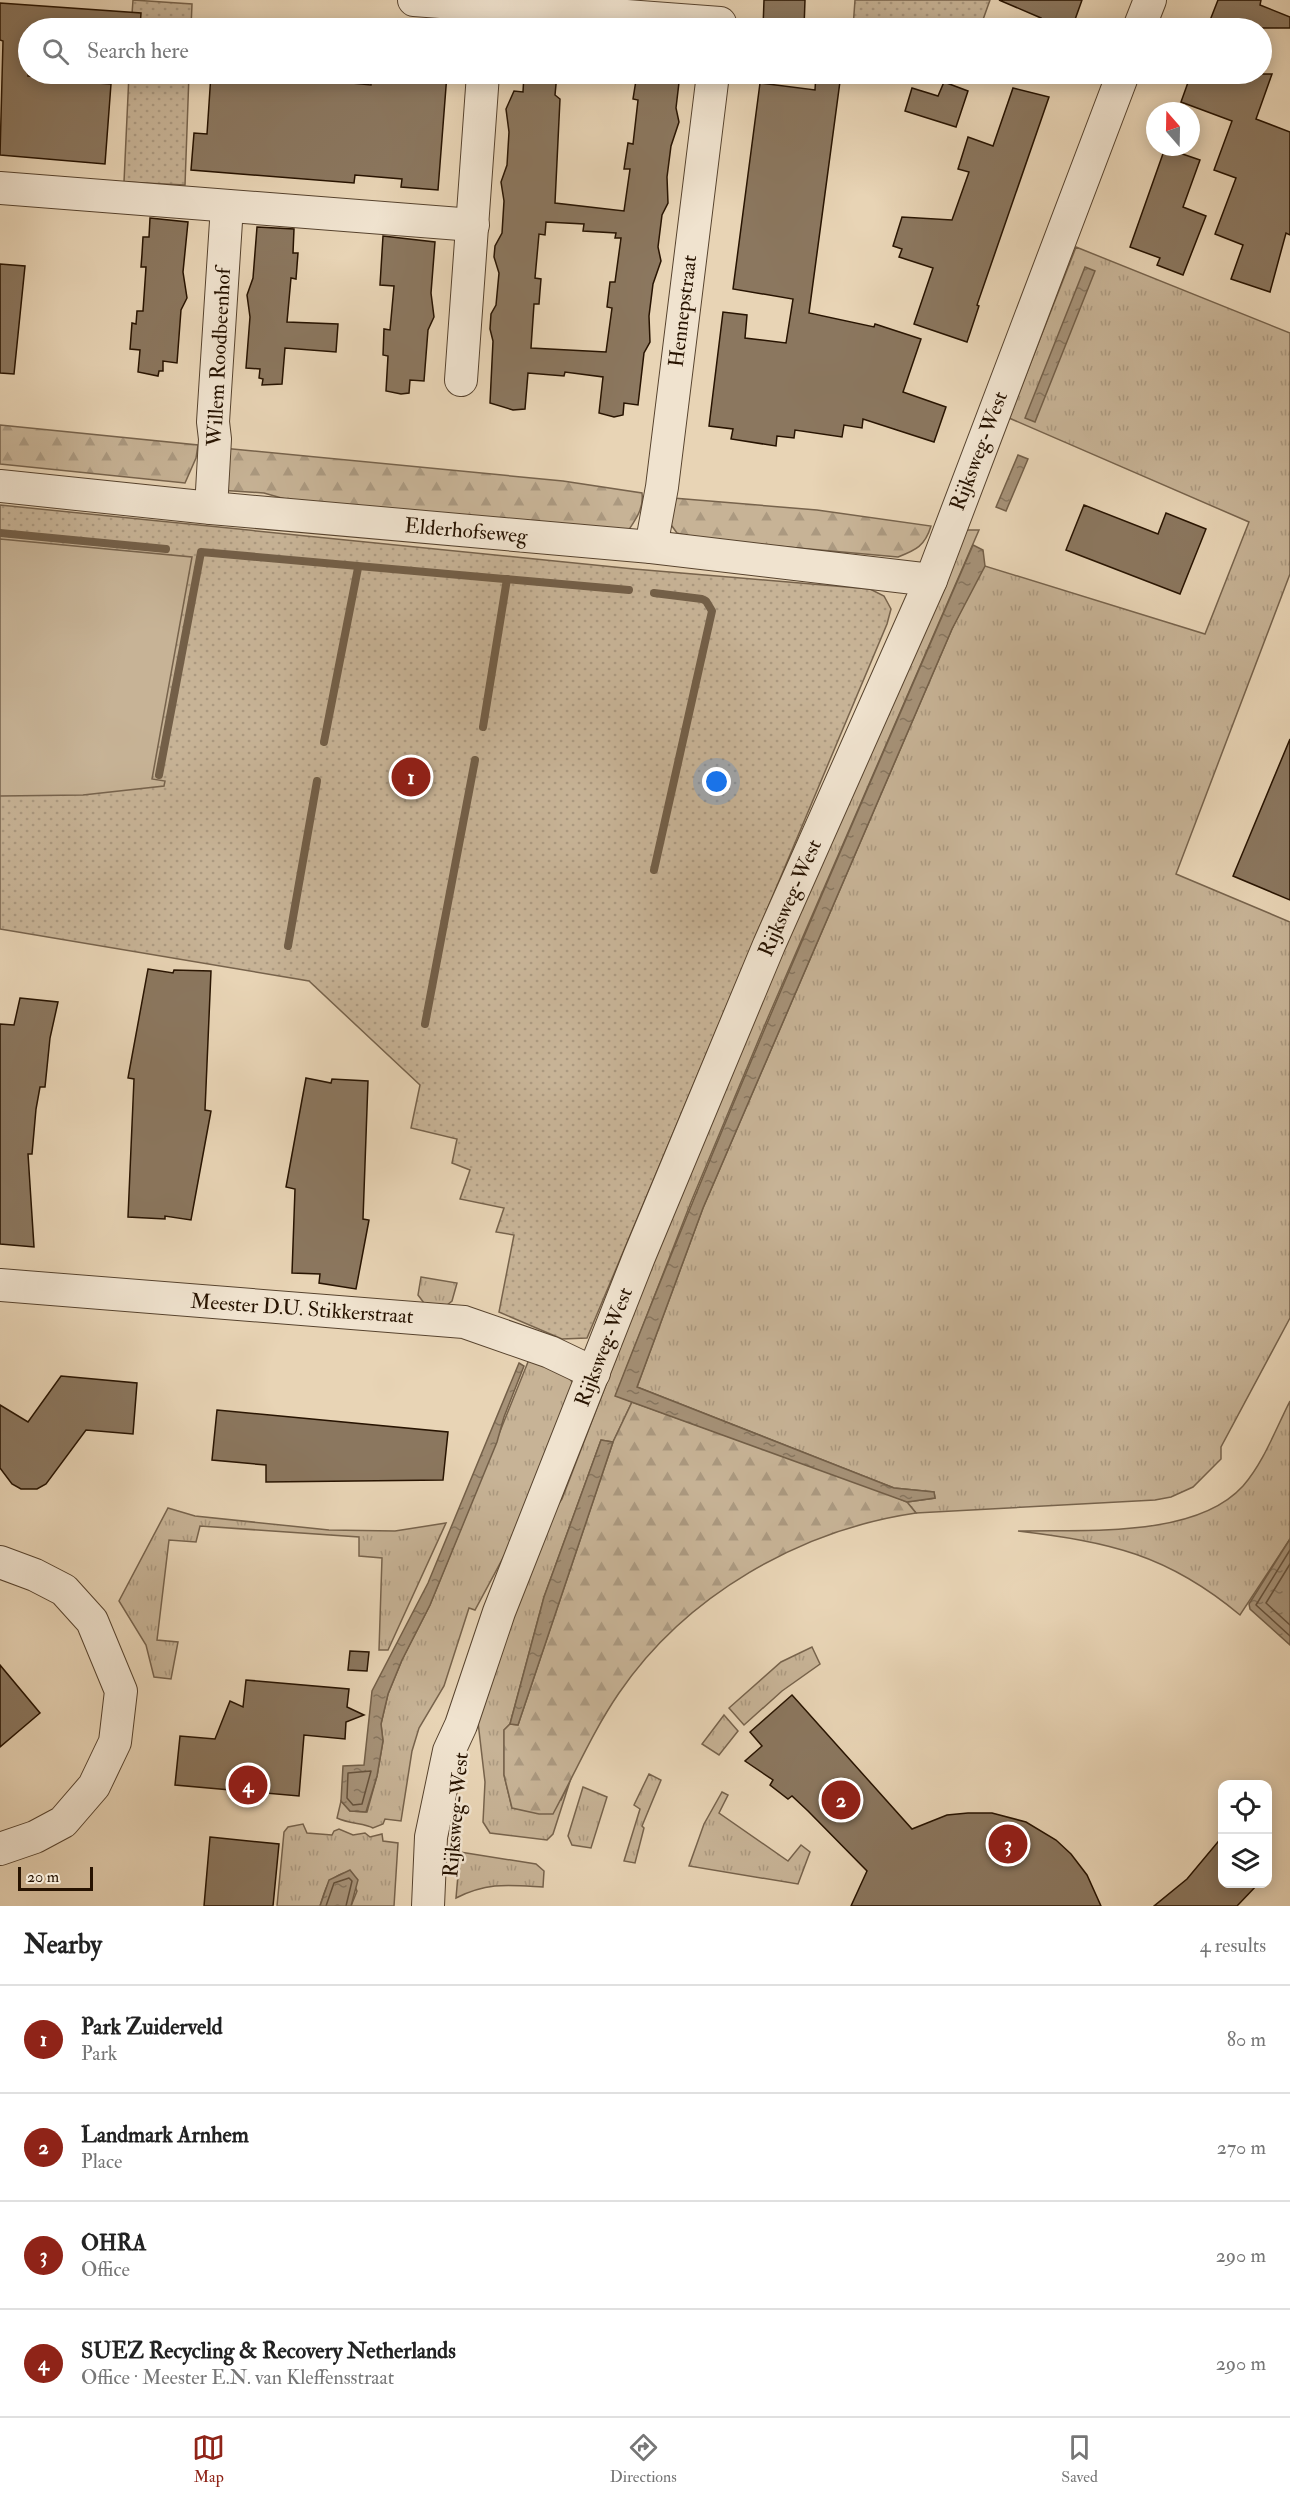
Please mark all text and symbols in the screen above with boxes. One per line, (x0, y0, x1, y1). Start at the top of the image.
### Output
search box (18, 18, 1272, 84)
icon: search (39, 35, 72, 68)
text: Search here (87, 37, 189, 65)
north arrow (1146, 102, 1200, 156)
street label: Hennepstraat (663, 253, 703, 369)
street label: Willem Roodbeenhof (201, 264, 237, 448)
street label: Rijksweg-West (944, 387, 1014, 514)
street label: Elderhofseweg (404, 512, 529, 550)
pin: 1 (392, 754, 430, 800)
your location (702, 767, 731, 796)
street label: Rijksweg-West (752, 835, 828, 961)
street label: Rijksweg-West (569, 1283, 639, 1410)
street label: Meester D.U. Stikkerstraat (189, 1288, 415, 1330)
street label: Rijksweg-West (437, 1751, 475, 1879)
pin: 4 (228, 1762, 268, 1808)
pin: 2 (822, 1778, 860, 1822)
map controls (1218, 1780, 1272, 1888)
button: locate (1218, 1780, 1272, 1834)
pin: 3 (988, 1822, 1028, 1866)
button: layers (1218, 1834, 1272, 1888)
scale bar (18, 1864, 93, 1892)
text: 20 m (27, 1867, 59, 1887)
text: Nearby (24, 1929, 102, 1961)
text: 4 results (1200, 1933, 1266, 1958)
text: Park Zuiderveld (81, 2013, 223, 2041)
text: 1 (40, 2027, 47, 2052)
text: 80 m (1227, 2027, 1266, 2052)
text: Park (81, 2041, 117, 2066)
text: Landmark Arnhem (81, 2121, 249, 2149)
text: 2 (38, 2135, 49, 2160)
text: 270 m (1217, 2135, 1266, 2160)
text: Place (81, 2149, 122, 2174)
text: OHRA (81, 2229, 146, 2257)
text: 3 (40, 2243, 47, 2268)
text: 290 m (1216, 2243, 1266, 2268)
text: Office (81, 2257, 130, 2282)
text: SUEZ Recycling & Recovery Netherlands (81, 2337, 456, 2365)
text: 4 (38, 2351, 49, 2376)
text: 290 m (1216, 2351, 1266, 2376)
text: Office · Meester E.N. van Kleffensstraat (81, 2365, 394, 2390)
tab: Map (192, 2431, 225, 2487)
tab: Directions (610, 2431, 677, 2487)
tab: Saved (1061, 2431, 1098, 2487)

